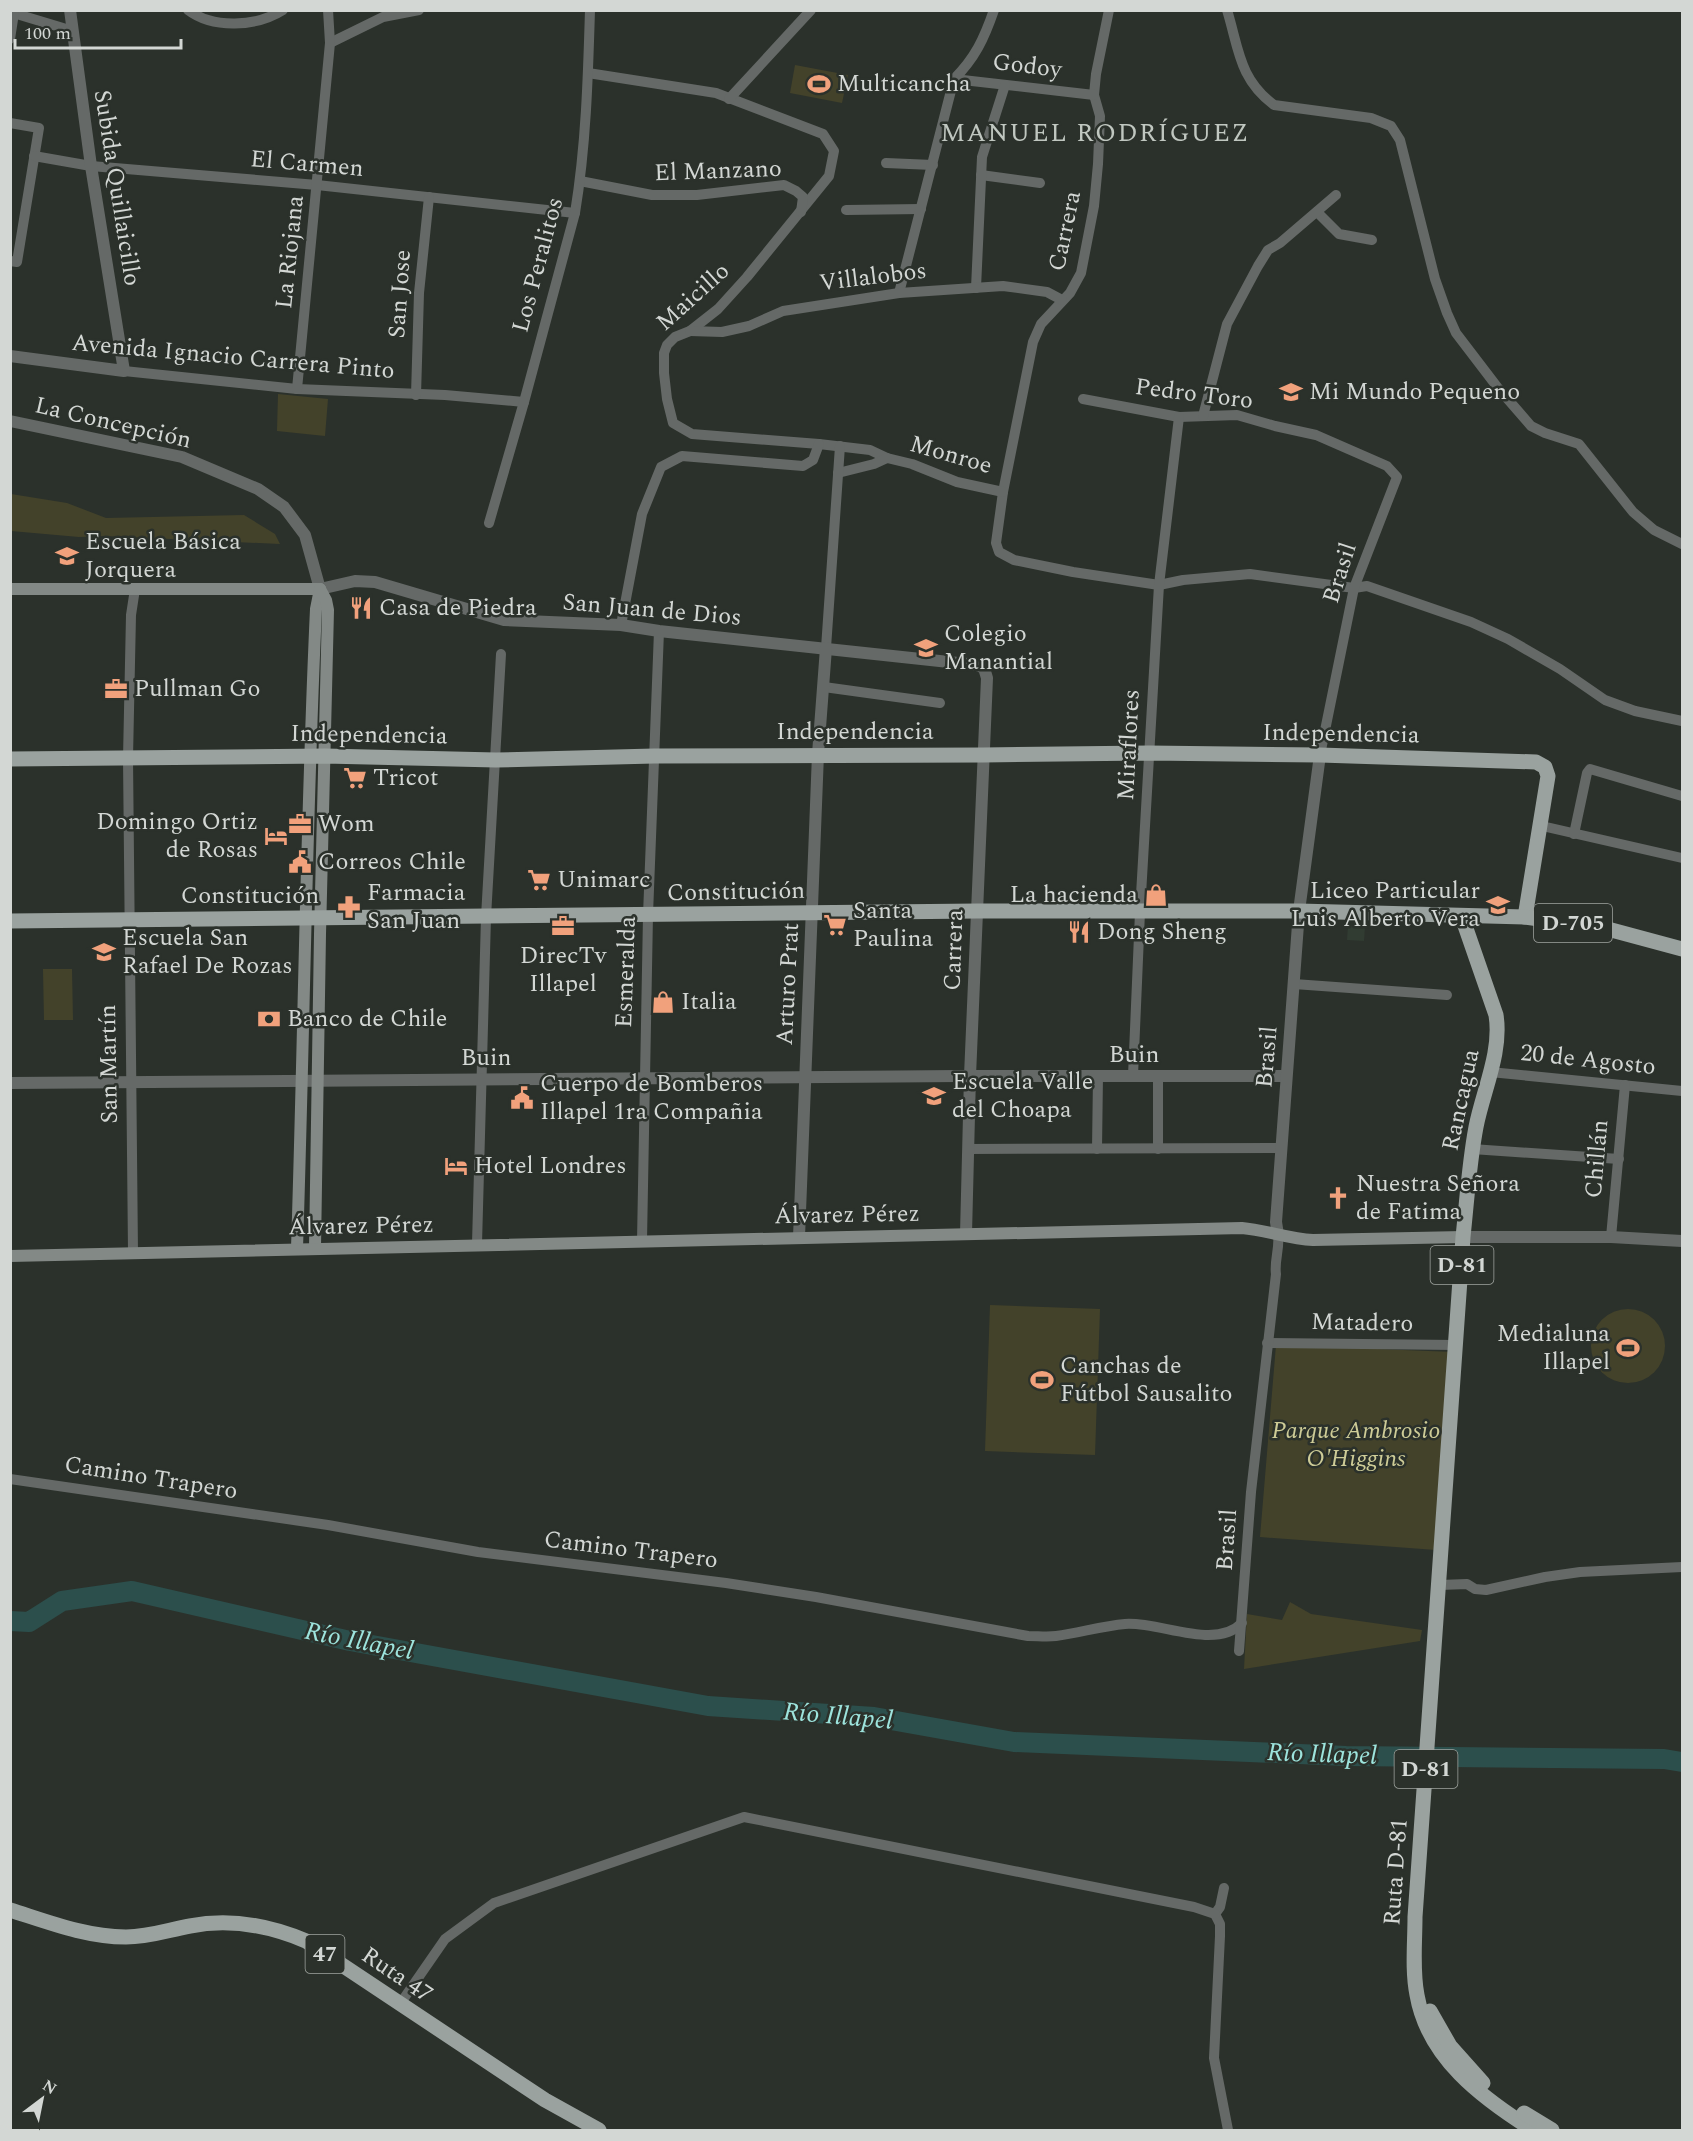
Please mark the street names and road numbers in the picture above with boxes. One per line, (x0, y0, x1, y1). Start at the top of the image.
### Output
street label: Godoy (990, 44, 1065, 88)
street label: Subida Quillaicillo (84, 87, 150, 289)
street label: El Carmen (249, 141, 365, 187)
street label: El Manzano (654, 151, 782, 191)
street label: Carrera (1039, 187, 1091, 275)
street label: La Riojana (266, 193, 314, 311)
street label: Los Peralitos (503, 193, 573, 337)
street label: San Jose (379, 248, 421, 340)
street label: Villalobos (817, 253, 929, 301)
street label: Maicillo (648, 254, 738, 340)
street label: Avenida Ignacio Carrera Pinto (70, 325, 396, 389)
street label: Pedro Toro (1133, 369, 1255, 419)
street label: La Concepción (31, 387, 195, 459)
street label: Monroe (906, 426, 996, 484)
street label: Brasil (1313, 538, 1367, 608)
street label: San Juan de Dios (561, 584, 743, 636)
street label: Miraflores (1108, 688, 1150, 802)
street label: Independencia (776, 714, 934, 750)
street label: Independencia (1262, 715, 1420, 753)
street label: Independencia (290, 716, 448, 754)
street label: Constitución (667, 873, 806, 911)
street label: Constitución (181, 878, 319, 914)
road number: D-705 (1534, 904, 1612, 942)
street label: Carrera (935, 908, 973, 991)
street label: Esmeralda (606, 915, 646, 1029)
street label: Arturo Prat (767, 922, 809, 1046)
street label: San Martín (90, 1004, 128, 1124)
street label: Brasil (1246, 1024, 1288, 1090)
street label: 20 de Agosto (1519, 1035, 1657, 1085)
street label: Buin (1109, 1037, 1159, 1073)
street label: Buin (461, 1040, 511, 1076)
street label: Rancagua (1433, 1046, 1489, 1154)
street label: Chillán (1576, 1118, 1618, 1200)
street label: Álvarez Pérez (774, 1196, 920, 1234)
street label: Álvarez Pérez (288, 1207, 434, 1245)
road number: D-81 (1430, 1246, 1494, 1284)
street label: Matadero (1310, 1304, 1414, 1342)
street label: Camino Trapero (62, 1447, 240, 1509)
street label: Brasil (1207, 1508, 1247, 1572)
street label: Camino Trapero (542, 1521, 720, 1579)
road number: D-81 (1394, 1750, 1458, 1788)
street label: Ruta D-81 (1374, 1817, 1418, 1927)
road number: 47 (306, 1935, 344, 1973)
street label: Ruta 47 (354, 1938, 440, 2012)

